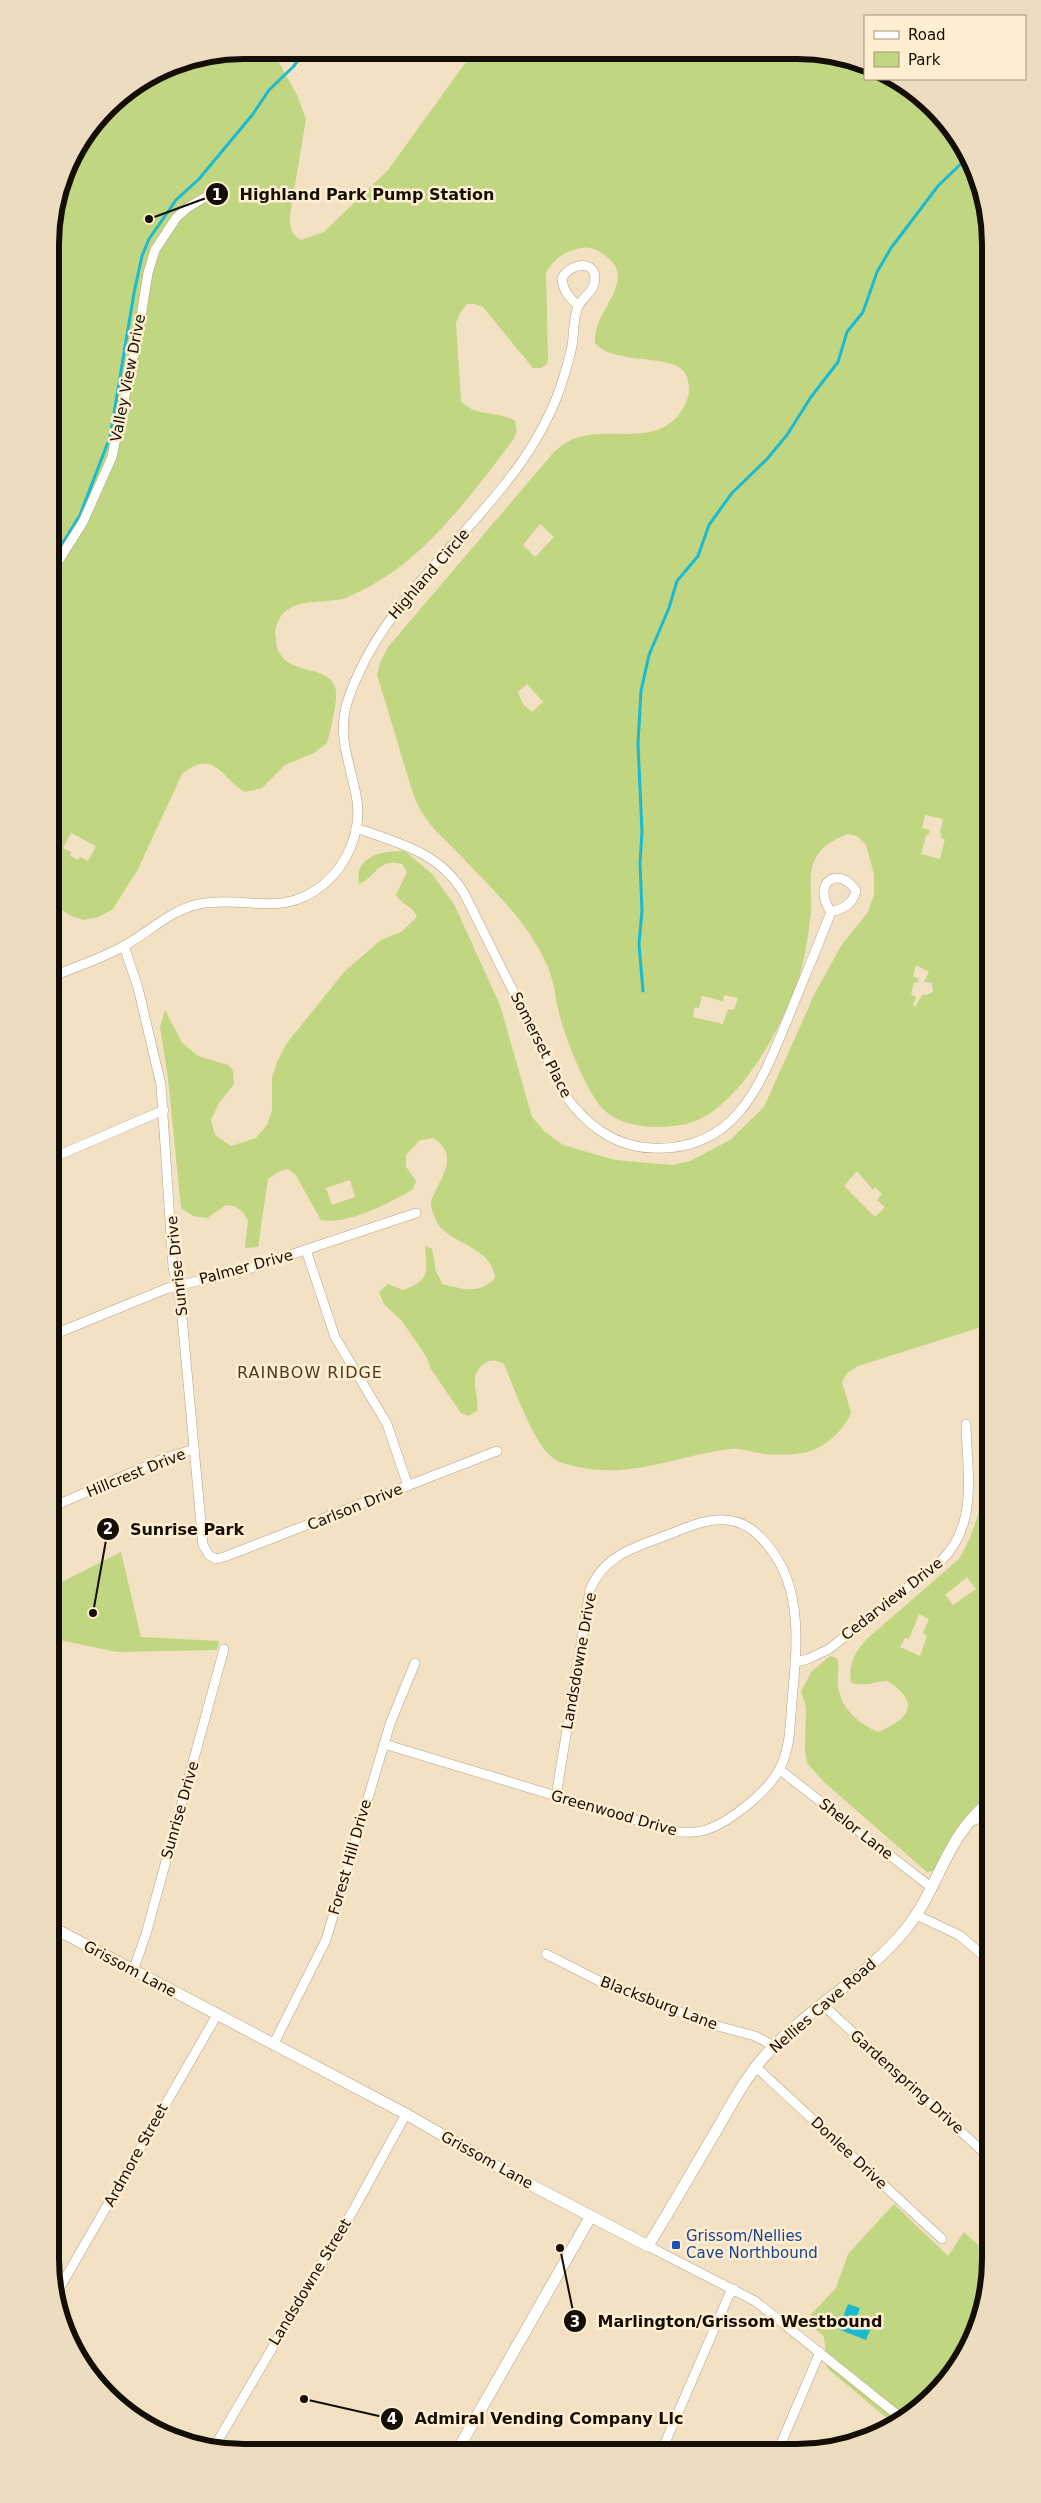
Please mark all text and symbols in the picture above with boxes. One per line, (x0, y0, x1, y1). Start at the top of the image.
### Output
legend (864, 15, 1026, 80)
text: Road (908, 26, 946, 44)
text: Park (908, 51, 941, 69)
callout: Highland Park Pump Station (205, 179, 505, 210)
text: Highland Park Pump Station (240, 185, 494, 204)
text: 1 (212, 186, 222, 204)
street label: Valley View Drive (107, 313, 149, 443)
street label: Highland Circle (385, 525, 473, 623)
street label: Somerset Place (507, 989, 575, 1101)
street label: Sunrise Drive (163, 1215, 191, 1317)
street label: Palmer Drive (197, 1246, 295, 1288)
district label: RAINBOW RIDGE (237, 1363, 383, 1382)
street label: Hillcrest Drive (84, 1445, 188, 1501)
street label: Carlson Drive (305, 1480, 405, 1534)
callout: Sunrise Park (95, 1514, 255, 1545)
text: 2 (103, 1520, 113, 1538)
text: Sunrise Park (130, 1520, 244, 1539)
street label: Cedarview Drive (838, 1554, 946, 1644)
street label: Landsdowne Drive (558, 1591, 600, 1731)
street label: Sunrise Drive (157, 1759, 203, 1861)
street label: Greenwood Drive (549, 1786, 679, 1840)
street label: Shelor Lane (815, 1795, 897, 1863)
street label: Forest Hill Drive (325, 1797, 375, 1917)
street label: Grissom Lane (81, 1937, 179, 2001)
street label: Nellies Cave Road (766, 1955, 880, 2057)
street label: Blacksburg Lane (598, 1972, 720, 2034)
street label: Gardenspring Drive (847, 2026, 967, 2138)
street label: Ardmore Street (100, 2100, 172, 2210)
street label: Donlee Drive (807, 2113, 891, 2193)
street label: Grissom Lane (438, 2127, 536, 2193)
street label: Landsdowne Street (265, 2215, 355, 2349)
place label: Grissom/Nellies Cave Northbound (686, 2227, 818, 2262)
marker: Grissom/Nellies Cave Northbound (670, 2239, 682, 2251)
callout: Marlington/Grissom Westbound (563, 2306, 893, 2337)
text: Marlington/Grissom Westbound (598, 2312, 882, 2331)
text: 3 (570, 2313, 580, 2331)
callout: Admiral Vending Company Llc (379, 2403, 693, 2434)
text: Admiral Vending Company Llc (414, 2409, 684, 2428)
text: 4 (387, 2410, 397, 2428)

